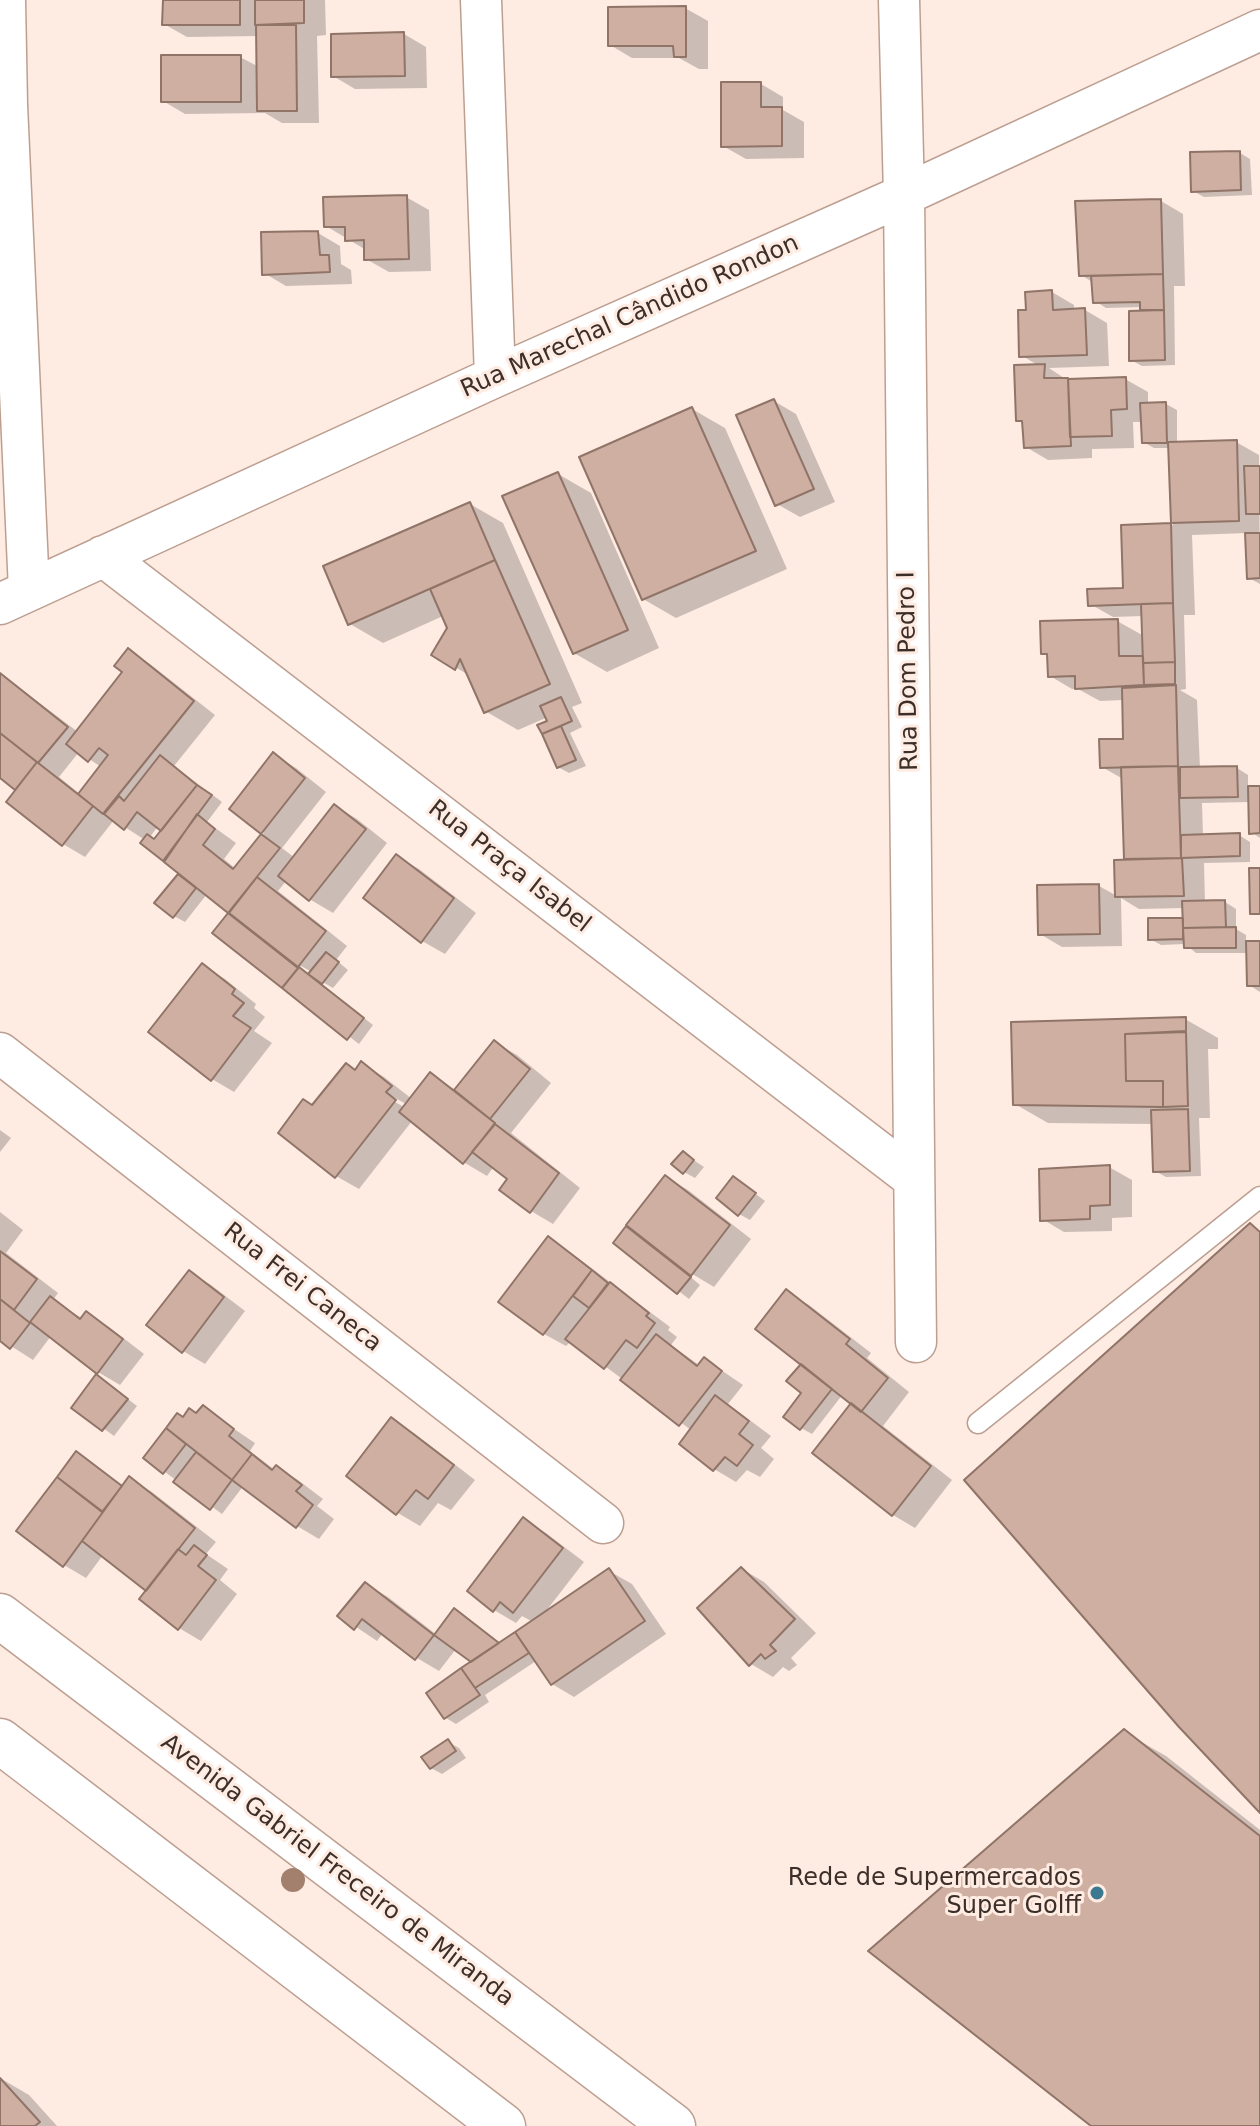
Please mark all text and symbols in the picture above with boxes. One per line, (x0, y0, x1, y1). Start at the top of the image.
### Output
street label: Rua Marechal Cândido Rondon (457, 229, 803, 405)
street label: Rua Dom Pedro I (893, 571, 925, 771)
street label: Rua Praça Isabel (422, 795, 596, 939)
street label: Rua Frei Caneca (217, 1217, 387, 1359)
street label: Avenida Gabriel Freceiro de Miranda (155, 1729, 519, 2013)
place label: Rede de Supermercados Super Golff (788, 1865, 1081, 1921)
marker: Rede de Supermercados Super Golff (1088, 1884, 1106, 1902)

